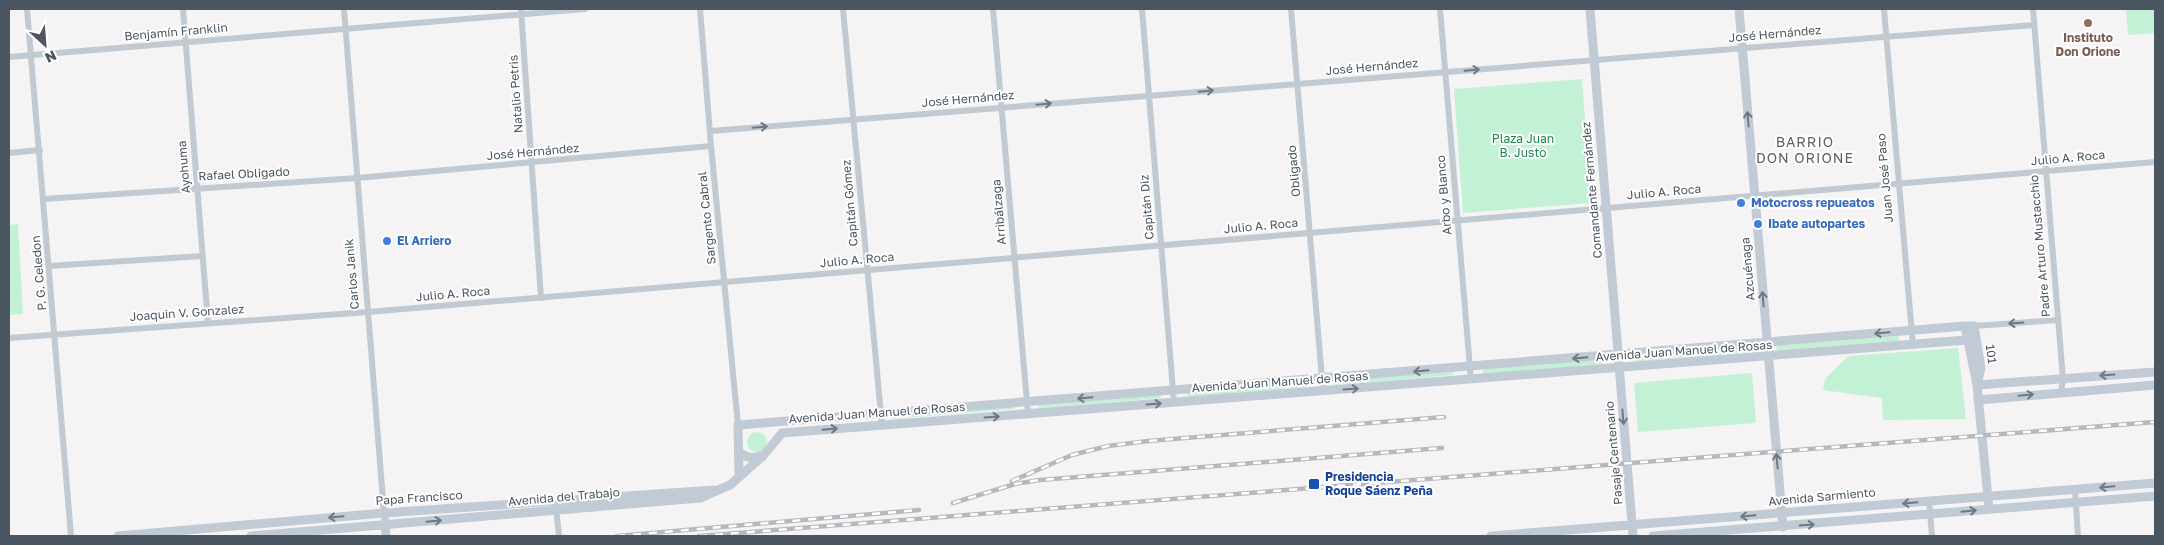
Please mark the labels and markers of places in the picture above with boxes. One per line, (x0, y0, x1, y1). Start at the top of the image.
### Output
marker: Instituto Don Orione (2082, 17, 2094, 29)
place label: Instituto Don Orione (2056, 30, 2120, 59)
place label: Motocross repueatos (1751, 195, 1875, 210)
marker: Motocross repueatos (1735, 197, 1747, 209)
place label: Ibate autopartes (1768, 216, 1866, 231)
marker: Ibate autopartes (1752, 218, 1764, 230)
place label: El Arriero (397, 233, 451, 248)
marker: El Arriero (381, 235, 393, 247)
place label: Presidencia Roque Sáenz Peña (1325, 469, 1433, 498)
marker: Presidencia Roque Sáenz Peña (1307, 477, 1321, 491)

